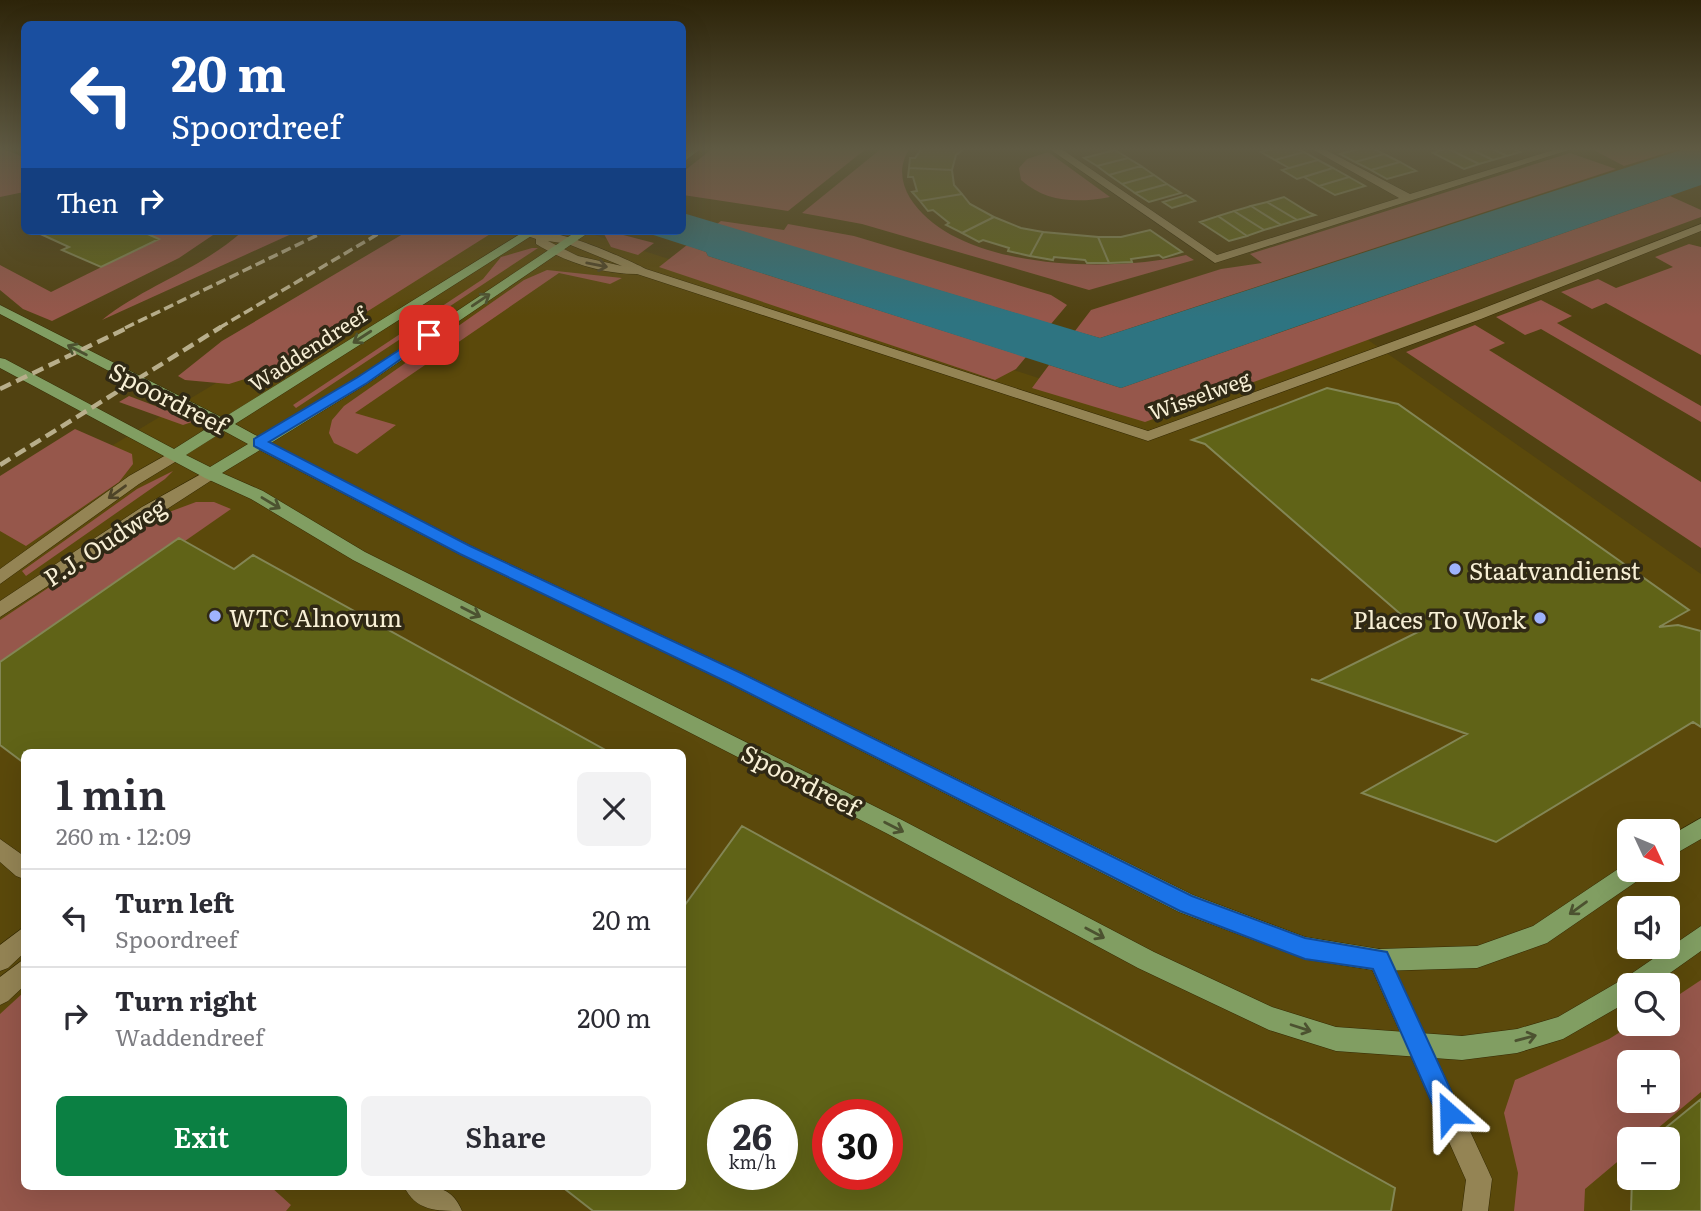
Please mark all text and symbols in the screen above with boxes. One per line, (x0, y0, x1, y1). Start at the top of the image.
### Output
text: 20 m (171, 34, 286, 107)
icon: left (56, 49, 147, 140)
text: Spoordreef (171, 101, 342, 149)
text: Then (56, 182, 118, 221)
icon: right (132, 182, 170, 220)
one-way arrow (585, 259, 608, 273)
one-way arrow (471, 293, 490, 308)
street label: Waddendreef (242, 297, 374, 398)
pin (399, 305, 459, 365)
icon: arrive (410, 316, 448, 354)
one-way arrow (353, 331, 373, 345)
one-way arrow (67, 343, 87, 357)
street label: Spoordreef (104, 352, 236, 442)
street label: Wisselweg (1144, 361, 1254, 427)
one-way arrow (109, 485, 127, 500)
street label: P.J. Oudweg (36, 488, 172, 594)
one-way arrow (261, 497, 281, 511)
place label: Staatvandienst (1469, 552, 1641, 587)
marker: Staatvandienst (1447, 561, 1463, 577)
place label: WTC Alnovum (229, 599, 402, 634)
place label: Places To Work (1353, 601, 1526, 636)
one-way arrow (460, 606, 481, 620)
marker: WTC Alnovum (207, 608, 223, 624)
marker: Places To Work (1532, 610, 1548, 626)
street label: Spoordreef (736, 734, 868, 824)
text: 1 min (56, 761, 166, 823)
button: close (577, 772, 651, 846)
text: 260 m · 12:09 (56, 818, 191, 852)
north arrow (1617, 819, 1680, 882)
map controls (1617, 819, 1680, 1190)
one-way arrow (883, 820, 904, 834)
text: Turn left (115, 882, 234, 921)
button: sound (1617, 896, 1680, 959)
icon: left (56, 899, 94, 937)
text: 20 m (592, 899, 651, 938)
one-way arrow (1569, 900, 1588, 915)
text: Spoordreef (115, 921, 238, 955)
one-way arrow (1084, 927, 1105, 940)
button: search (1617, 973, 1680, 1036)
text: Turn right (115, 980, 257, 1019)
icon: right (56, 997, 94, 1035)
text: 200 m (577, 997, 651, 1036)
text: Waddendreef (115, 1019, 264, 1053)
one-way arrow (1290, 1023, 1312, 1035)
one-way arrow (1514, 1031, 1537, 1044)
button: + (1617, 1050, 1680, 1113)
position arrow (1412, 1076, 1486, 1150)
button: Exit (56, 1096, 347, 1176)
button: Share (361, 1096, 651, 1176)
speed limit sign: 30 (812, 1099, 903, 1190)
text: 26 (733, 1109, 772, 1161)
button: − (1617, 1127, 1680, 1190)
text: km/h (729, 1148, 776, 1175)

